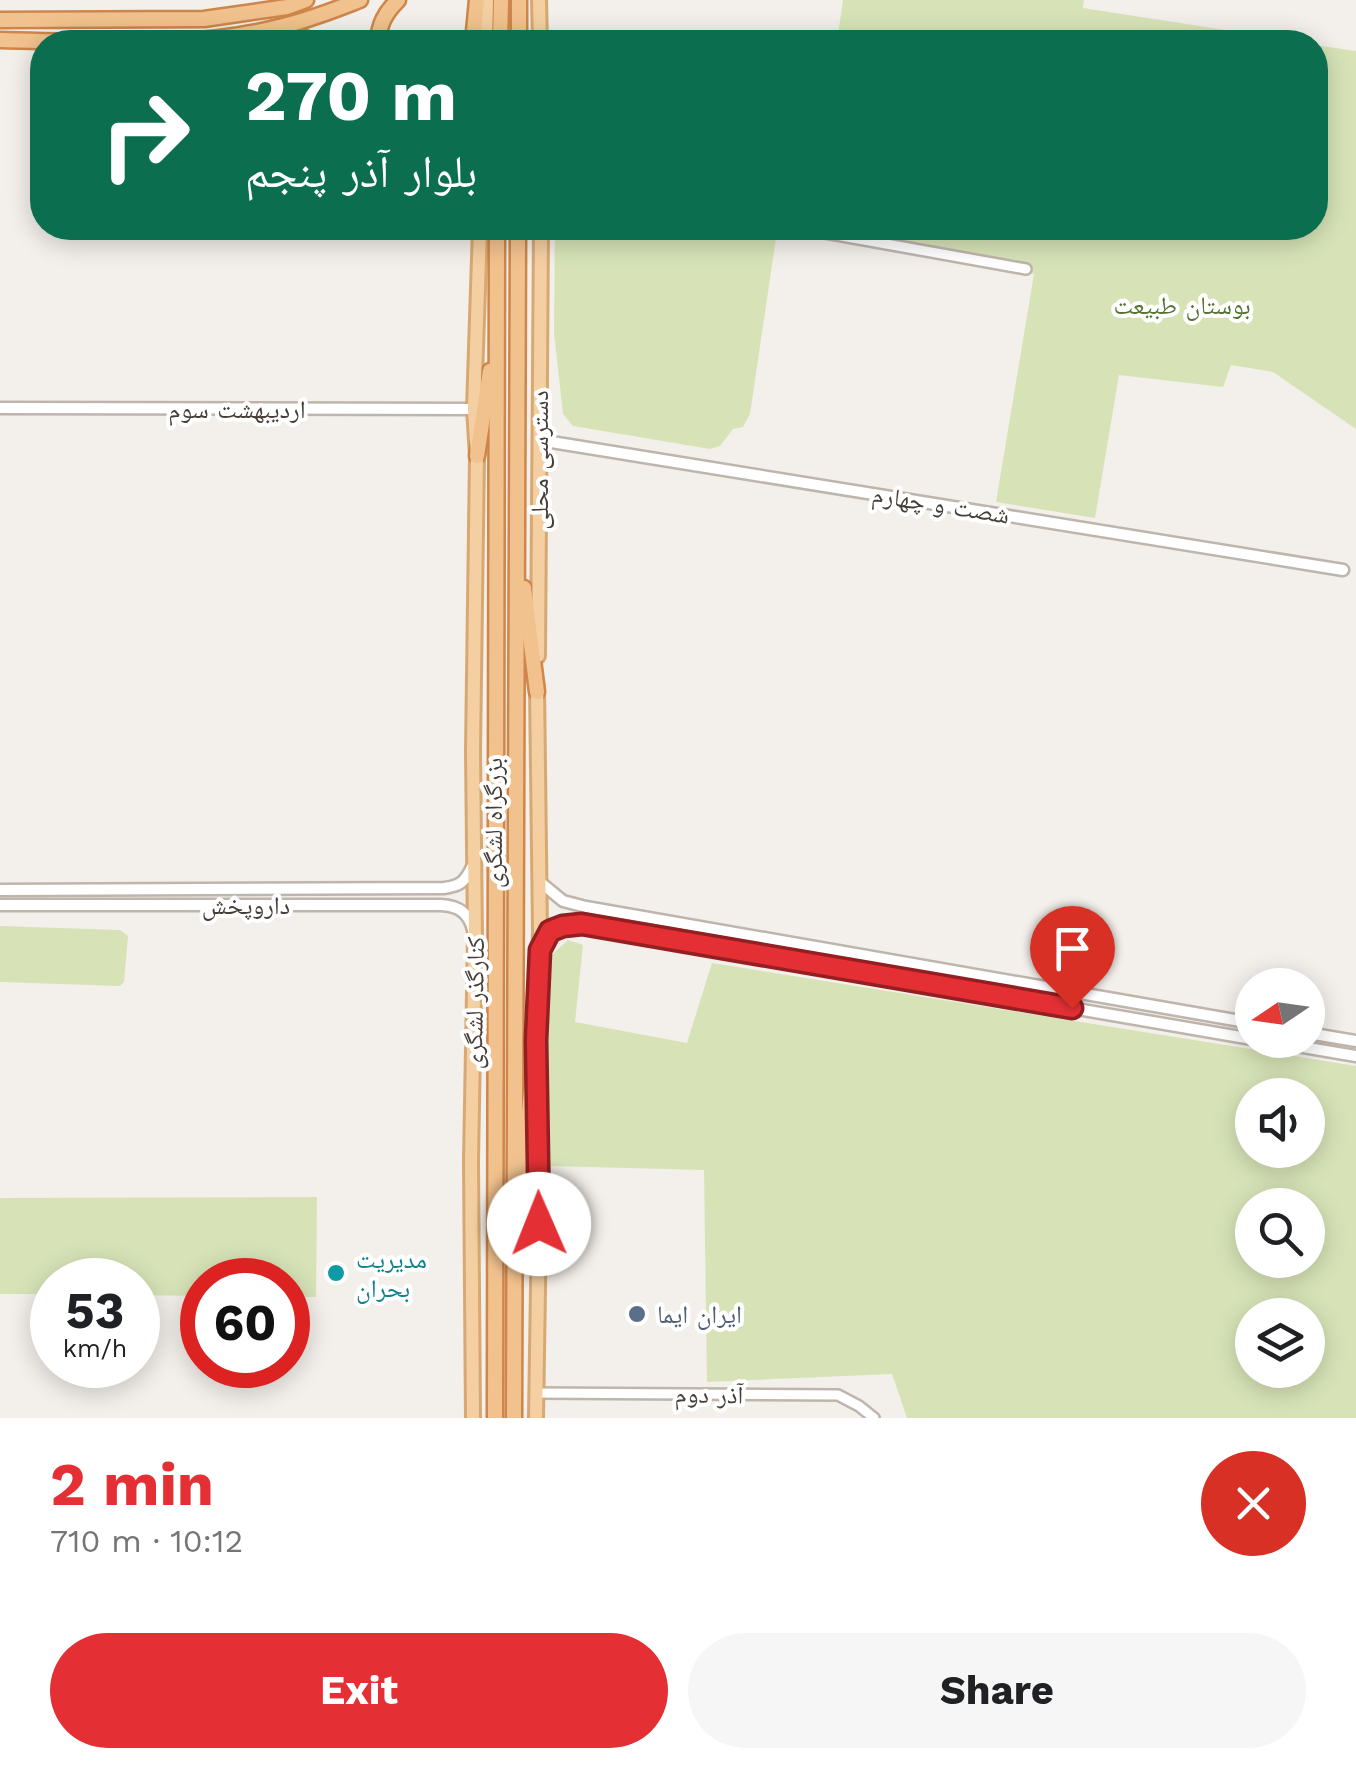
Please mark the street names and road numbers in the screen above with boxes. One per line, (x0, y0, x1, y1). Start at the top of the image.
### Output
street label: دسترسی محلی (525, 390, 555, 530)
street label: اردیبهشت سوم (168, 395, 306, 426)
street label: شصت و چهارم (870, 479, 1012, 532)
street label: بزرگراه لشگری (479, 758, 509, 888)
street label: داروپخش (202, 891, 290, 921)
street label: کنارگذر لشگری (459, 936, 491, 1070)
street label: آذر دوم (674, 1379, 744, 1412)

